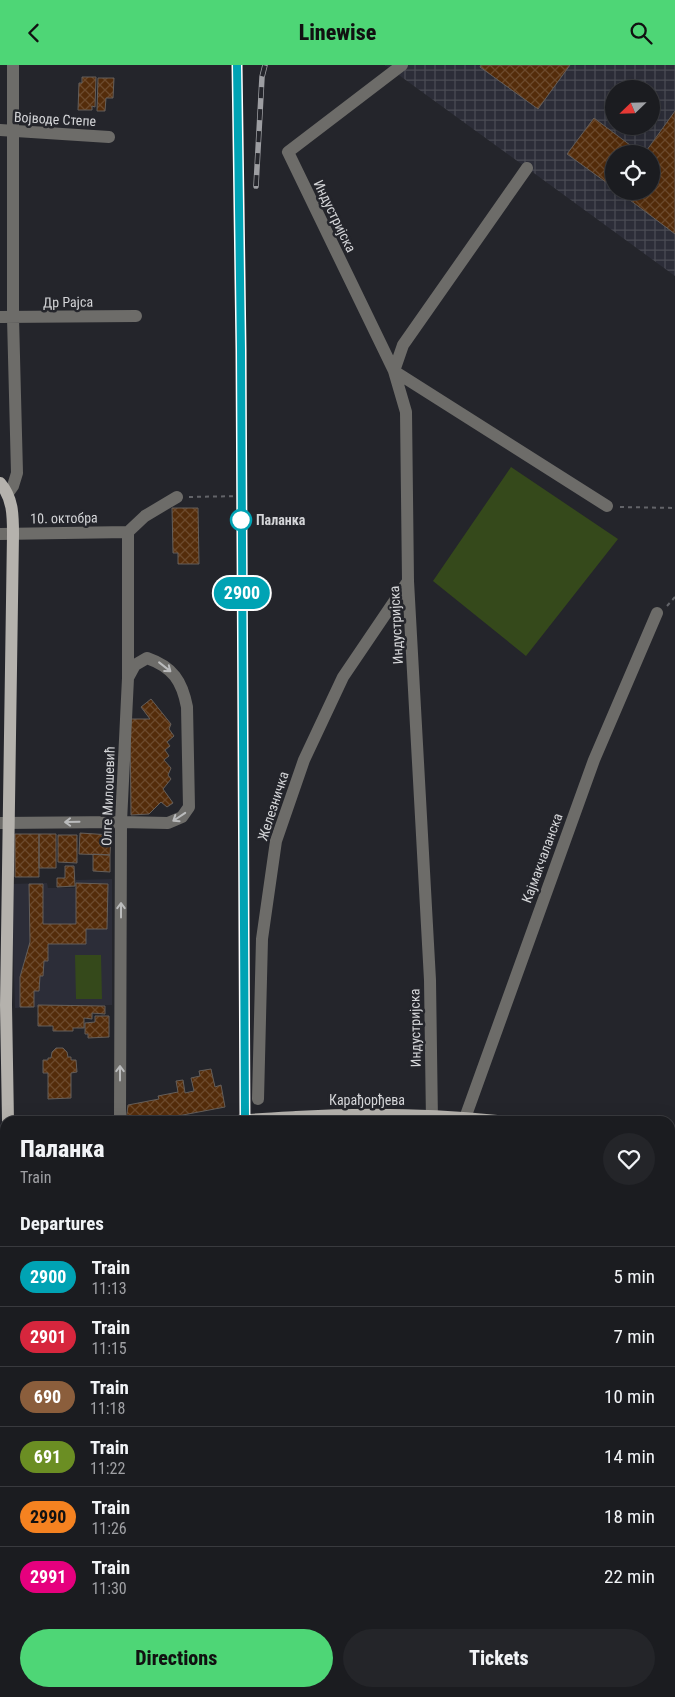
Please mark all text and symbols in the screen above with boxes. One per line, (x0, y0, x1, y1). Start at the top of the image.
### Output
icon: back (20, 19, 48, 47)
icon: search (627, 19, 655, 47)
text: Linewise (299, 20, 376, 45)
north arrow (605, 80, 660, 135)
map controls (605, 80, 660, 200)
street label: Војводе Степе (13, 109, 97, 129)
button: locate (605, 145, 660, 200)
street label: Индустријска (311, 177, 359, 255)
street label: Др Рајса (43, 294, 93, 310)
street label: 10. октобра (30, 509, 98, 527)
marker: Паланка (230, 509, 252, 531)
place label: Паланка (256, 512, 306, 528)
line badge: 2900 (207, 577, 277, 609)
text: 2900 (224, 582, 260, 603)
street label: Индустријска (386, 585, 406, 665)
one-way arrow (158, 662, 172, 672)
street label: Олге Милошевић (98, 746, 118, 846)
street label: Железничка (254, 769, 292, 843)
street label: Кајмакчаланска (518, 811, 566, 905)
one-way arrow (172, 812, 186, 822)
one-way arrow (65, 817, 81, 827)
one-way arrow (116, 902, 126, 918)
street label: Индустријска (406, 989, 424, 1067)
one-way arrow (115, 1065, 125, 1081)
street label: Карађорђева (329, 1092, 405, 1108)
button: heart (603, 1133, 655, 1185)
text: Паланка (20, 1135, 105, 1163)
text: Train (20, 1168, 51, 1187)
text: Departures (20, 1212, 104, 1235)
text: Train (91, 1256, 130, 1279)
text: 5 min (613, 1265, 655, 1288)
text: 2900 (30, 1266, 66, 1287)
text: 11:13 (91, 1279, 127, 1298)
text: Train (91, 1316, 130, 1339)
text: 7 min (613, 1325, 655, 1348)
text: 2901 (30, 1326, 66, 1347)
text: 11:15 (91, 1339, 127, 1358)
text: Train (90, 1376, 129, 1399)
text: 10 min (604, 1385, 655, 1408)
text: 690 (34, 1386, 61, 1407)
text: 11:18 (90, 1399, 125, 1418)
text: Train (90, 1436, 129, 1459)
text: 14 min (604, 1445, 655, 1468)
text: 691 (34, 1446, 61, 1467)
text: 11:22 (90, 1459, 125, 1478)
text: Train (91, 1496, 130, 1519)
text: 18 min (604, 1505, 655, 1528)
text: 2990 (30, 1506, 66, 1527)
text: 11:26 (91, 1519, 127, 1538)
text: Train (91, 1556, 130, 1579)
text: 22 min (604, 1565, 655, 1588)
text: 2991 (30, 1566, 66, 1587)
text: 11:30 (91, 1579, 127, 1598)
button: Directions (20, 1629, 333, 1687)
button: Tickets (343, 1629, 655, 1687)

